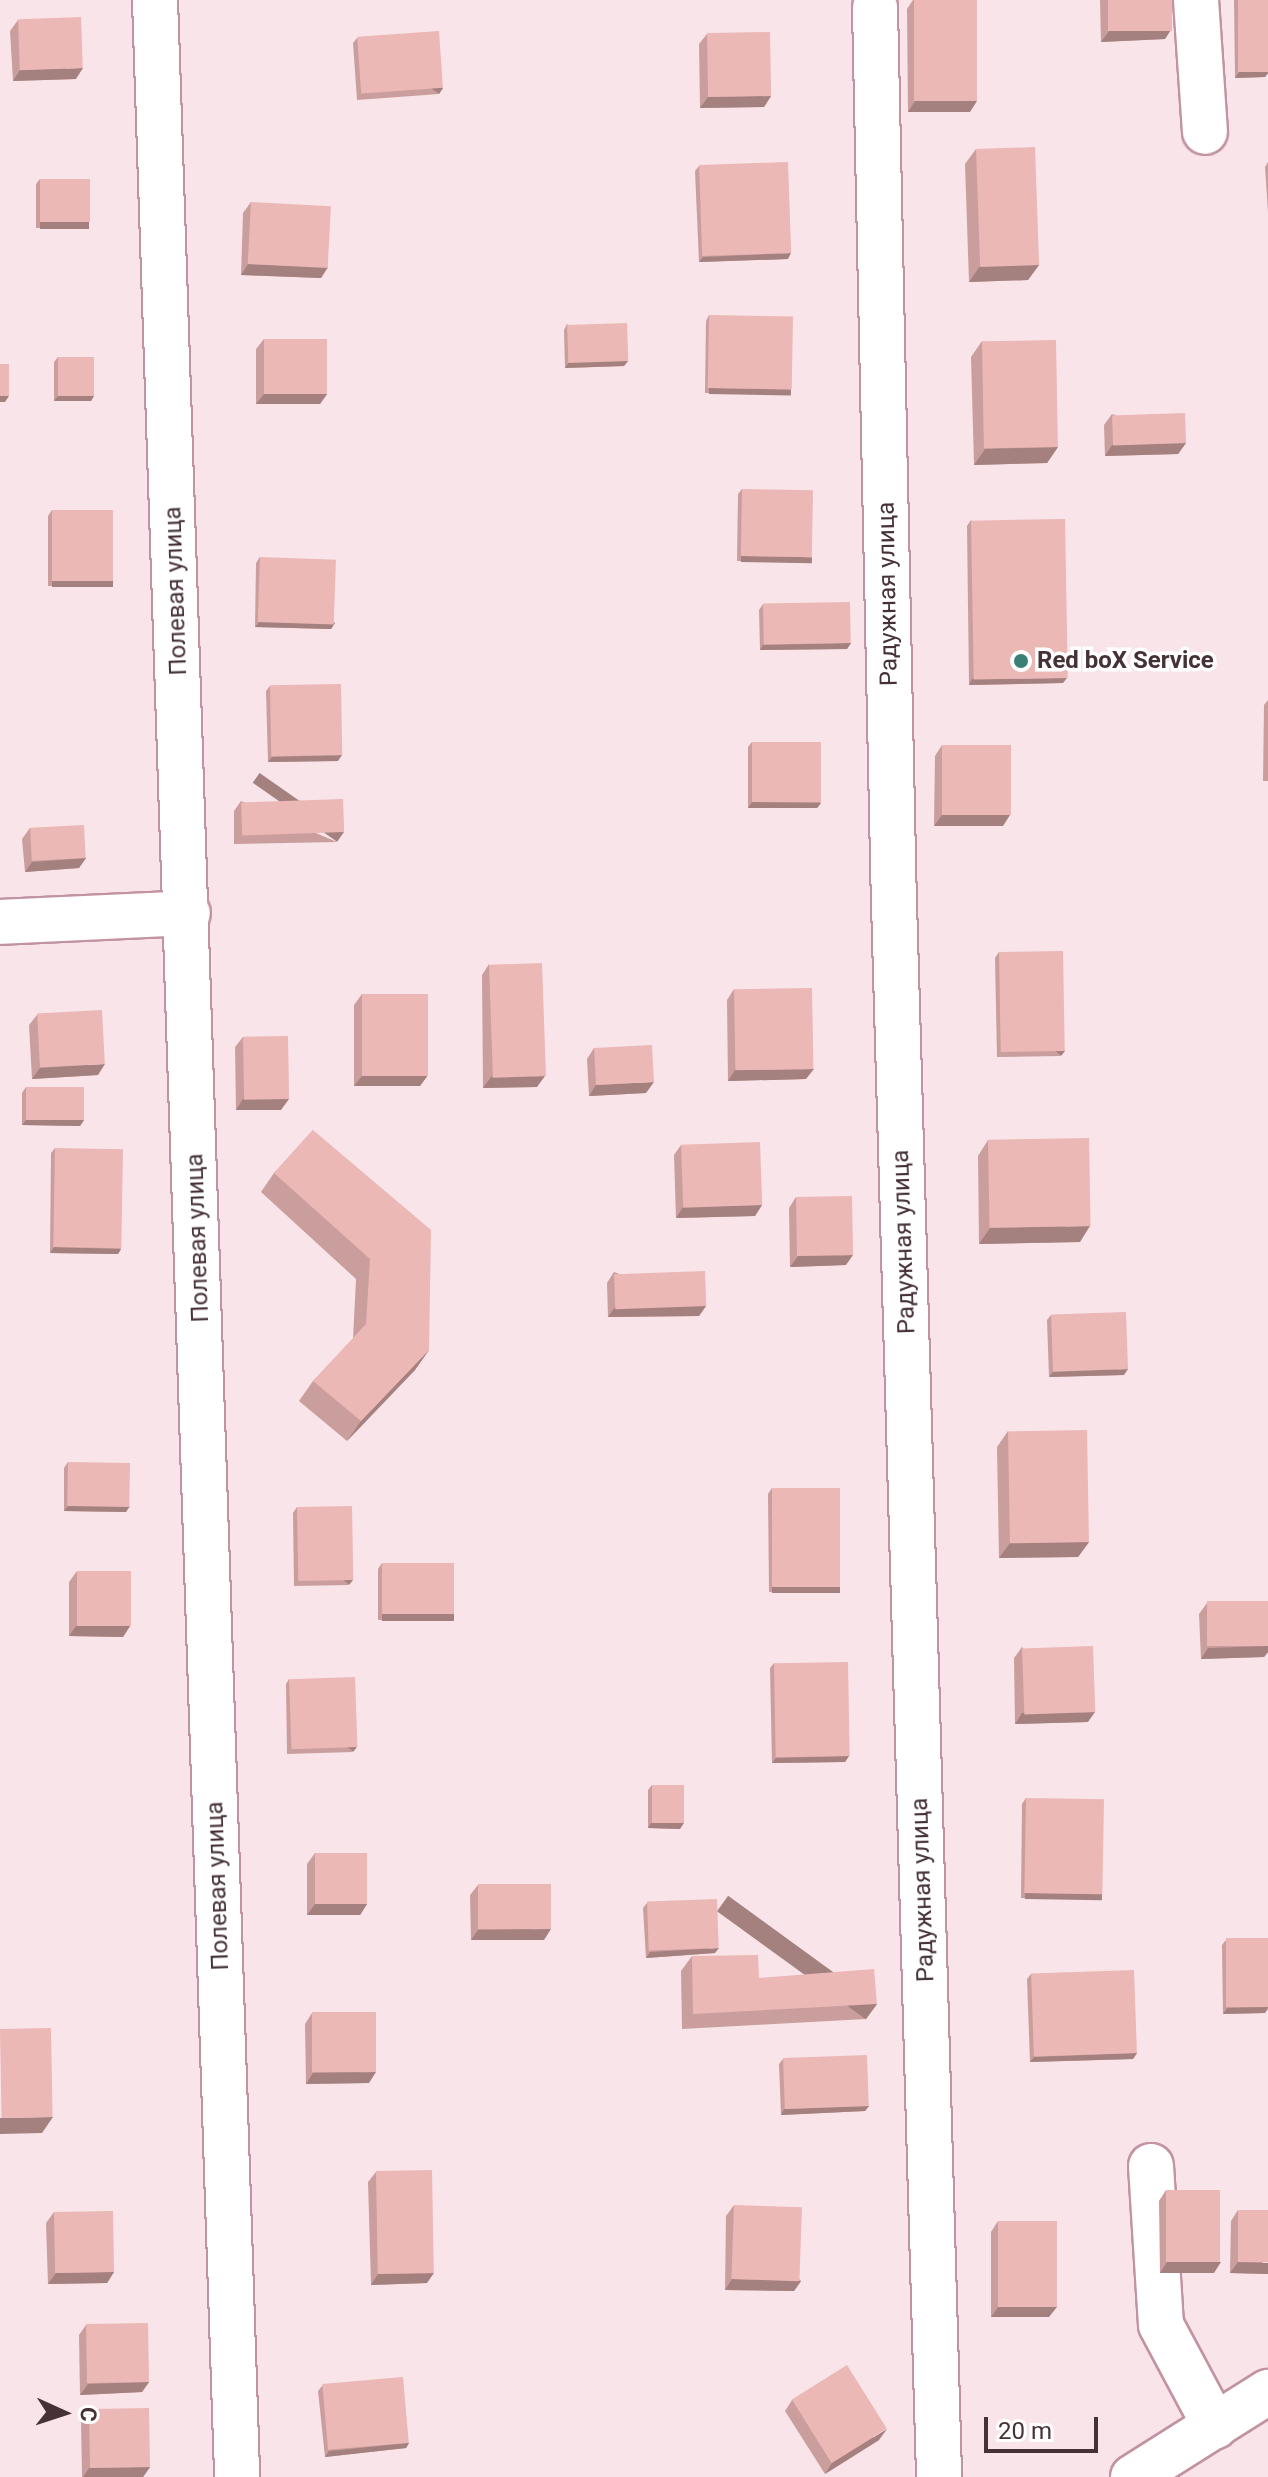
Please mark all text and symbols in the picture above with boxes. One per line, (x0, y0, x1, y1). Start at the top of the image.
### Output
street label: Радужная улица (872, 502, 904, 686)
street label: Полевая улица (159, 506, 193, 676)
place label: Red boX Service (1037, 647, 1214, 675)
marker: Red boX Service (1012, 652, 1030, 670)
street label: Радужная улица (886, 1149, 922, 1335)
street label: Полевая улица (181, 1153, 215, 1323)
street label: Радужная улица (905, 1797, 941, 1983)
street label: Полевая улица (201, 1801, 235, 1971)
north arrow (24, 2373, 104, 2453)
scale bar (988, 2401, 1102, 2451)
text: С (76, 2406, 101, 2422)
text: 20 m (998, 2417, 1052, 2445)

